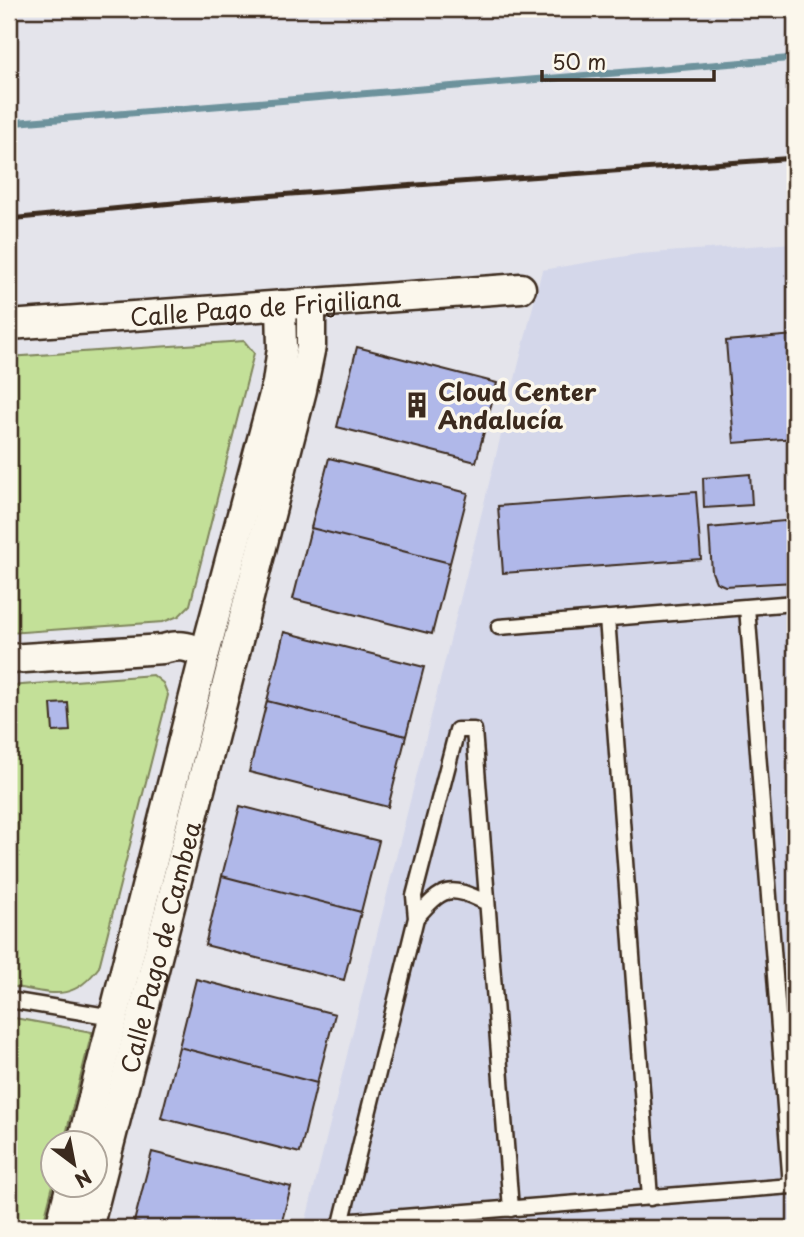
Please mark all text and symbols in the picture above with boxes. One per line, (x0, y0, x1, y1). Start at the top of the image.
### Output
scale bar (542, 38, 713, 82)
text: 50 m (552, 45, 606, 77)
street label: Calle Pago de Frigiliana (129, 279, 402, 334)
place label: Cloud Center Andalucía (438, 373, 597, 437)
building icon: Cloud Center Andalucía (402, 390, 432, 420)
street label: Calle Pago de Cambea (110, 817, 209, 1077)
north arrow (38, 1128, 108, 1198)
text: N (70, 1163, 97, 1195)

